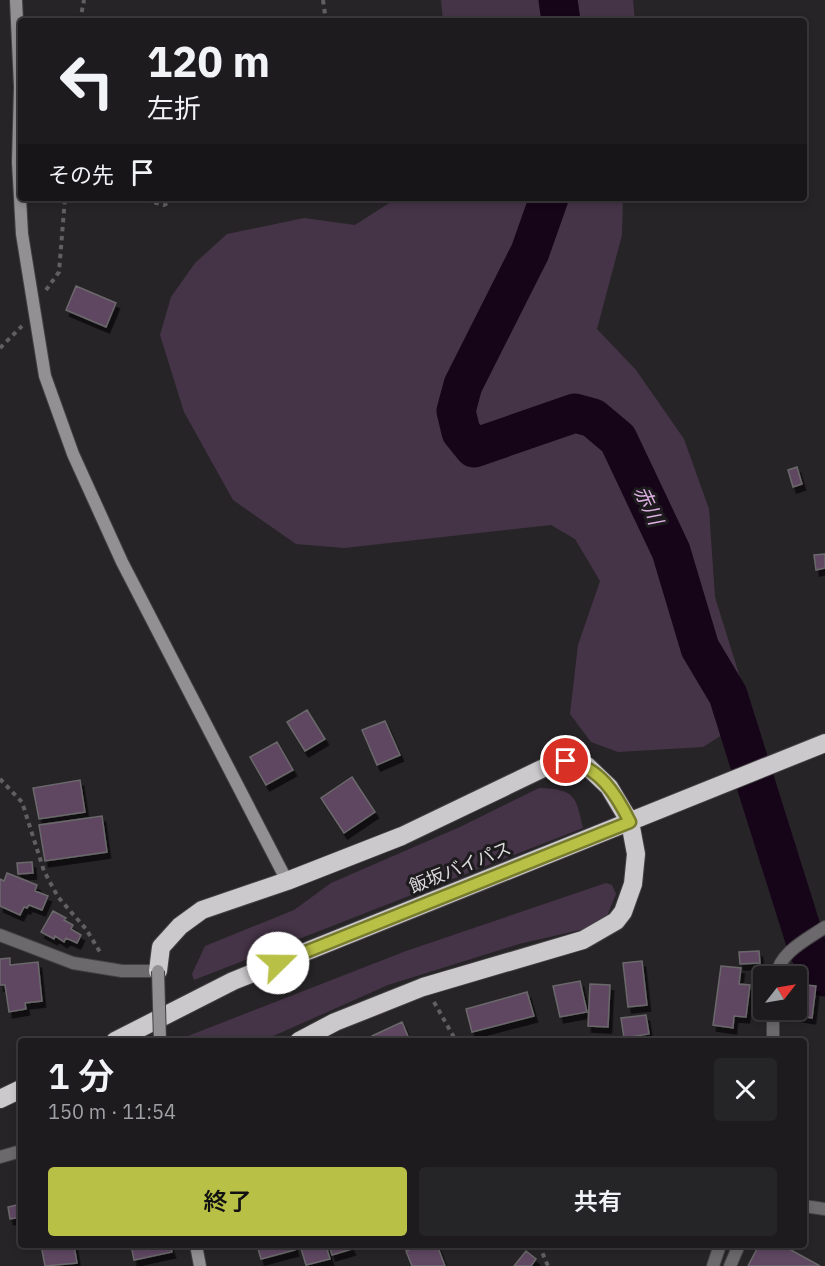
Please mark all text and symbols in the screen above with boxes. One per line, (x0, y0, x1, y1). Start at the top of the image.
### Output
text: 120 m (147, 34, 270, 89)
icon: left (48, 42, 126, 120)
text: 左折 (147, 90, 201, 125)
icon: arrive (126, 156, 159, 189)
text: その先 (48, 160, 114, 189)
water label: 赤川 (628, 481, 671, 531)
pin (540, 735, 591, 786)
icon: arrive (549, 744, 582, 777)
street label: 飯坂バイパス (406, 836, 514, 898)
position arrow (246, 931, 310, 995)
north arrow (753, 966, 807, 1020)
map controls (753, 966, 807, 1020)
text: 1 分 (48, 1052, 114, 1099)
button: close (714, 1058, 777, 1121)
text: 150 m · 11:54 (48, 1098, 176, 1125)
button: 終了 (48, 1167, 407, 1236)
button: 共有 (419, 1167, 777, 1236)

